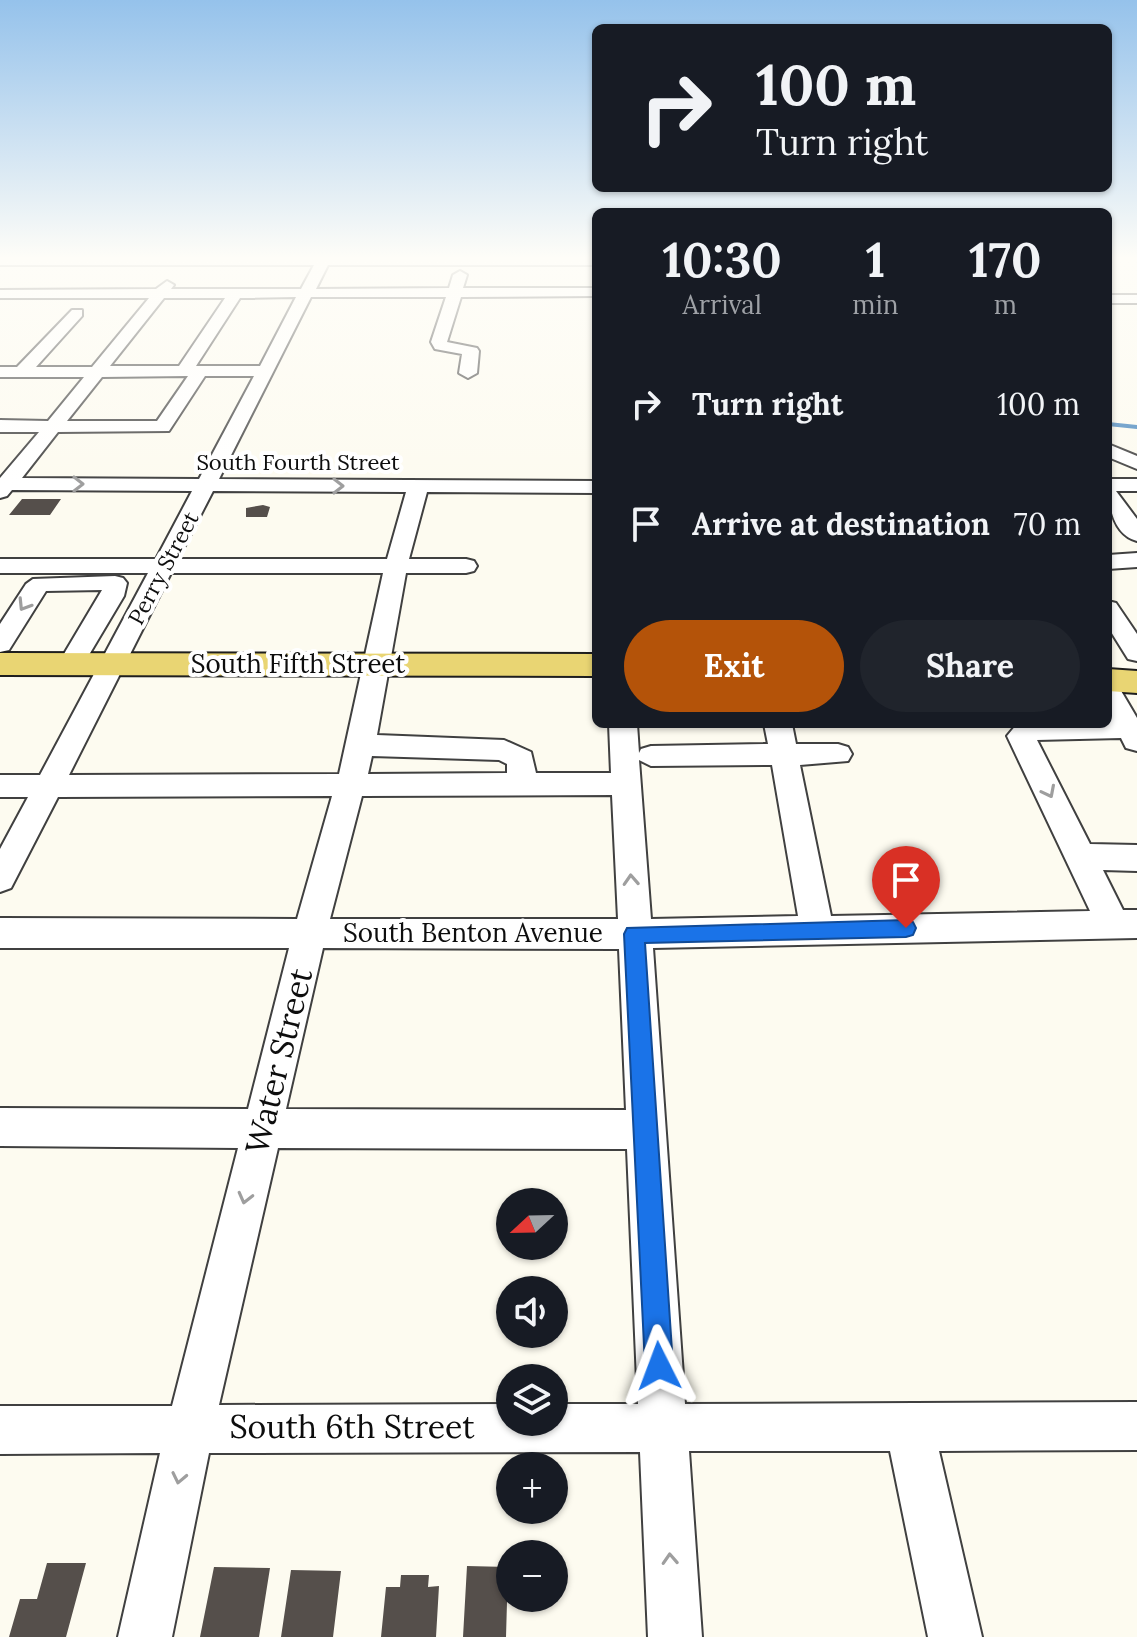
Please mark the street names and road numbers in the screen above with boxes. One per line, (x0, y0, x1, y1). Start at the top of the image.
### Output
street label: South Fourth Street (196, 448, 400, 476)
street label: Perry Street (121, 506, 205, 629)
street label: South Fifth Street (191, 647, 405, 680)
street label: South Benton Avenue (343, 916, 603, 949)
street label: Water Street (236, 963, 321, 1158)
street label: South 6th Street (229, 1406, 475, 1447)

